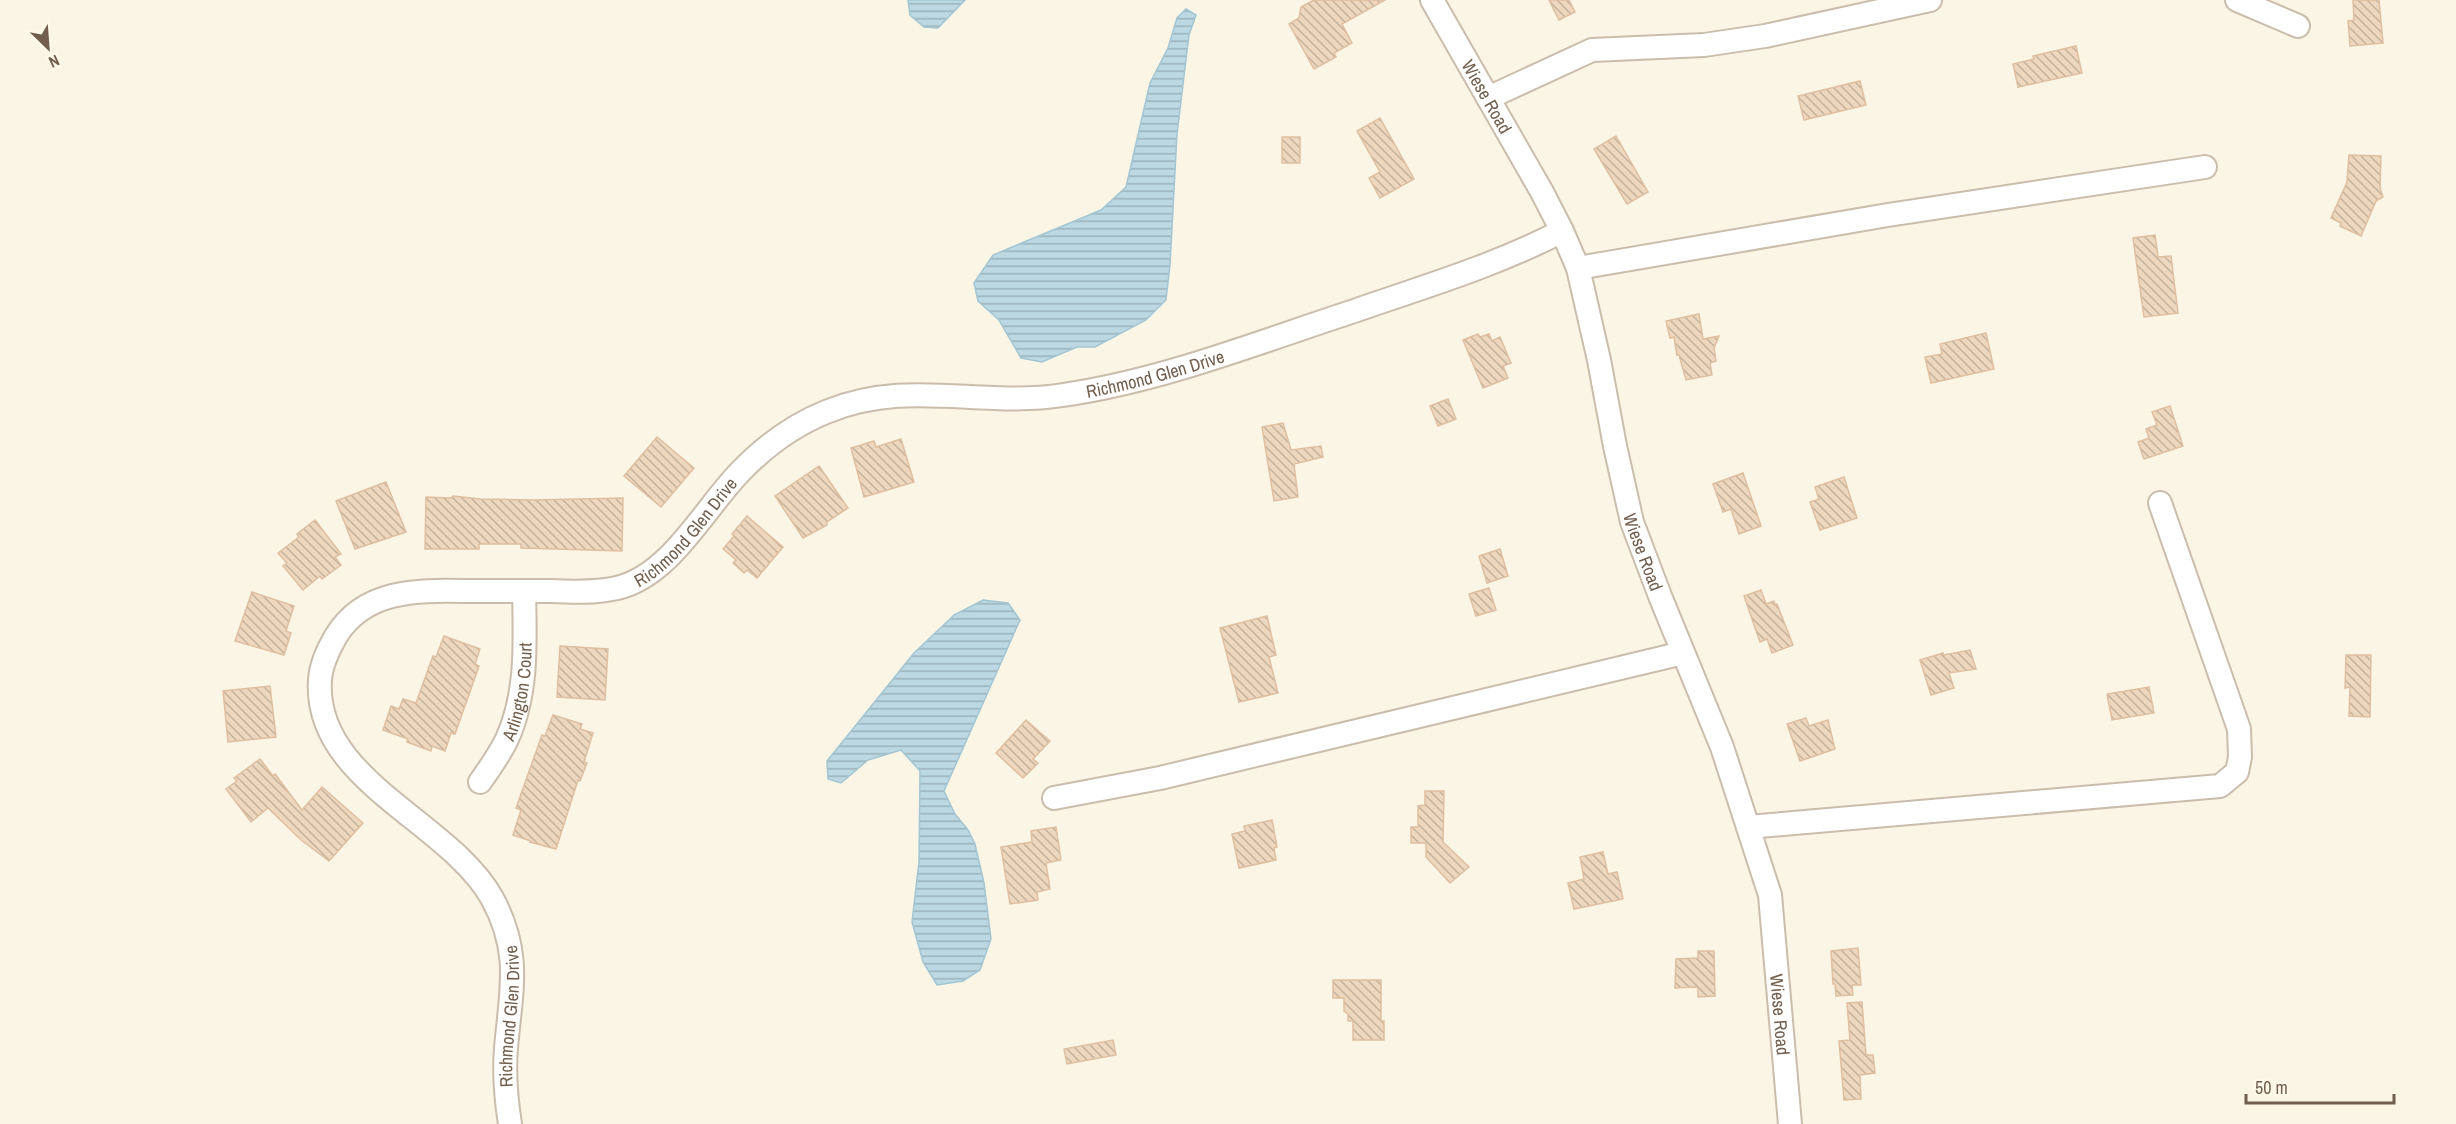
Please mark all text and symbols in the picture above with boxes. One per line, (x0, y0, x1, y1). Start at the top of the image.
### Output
north arrow (18, 18, 78, 78)
text: N (45, 50, 63, 74)
street label: Wiese Road (1456, 55, 1518, 138)
street label: Richmond Glen Drive (1084, 343, 1227, 404)
street label: Richmond Glen Drive (629, 471, 742, 593)
street label: Wiese Road (1618, 511, 1669, 594)
street label: Arlington Court (495, 642, 537, 745)
street label: Richmond Glen Drive (493, 944, 525, 1088)
street label: Wiese Road (1764, 973, 1796, 1056)
scale bar (2246, 1067, 2394, 1105)
text: 50 m (2255, 1075, 2288, 1100)

